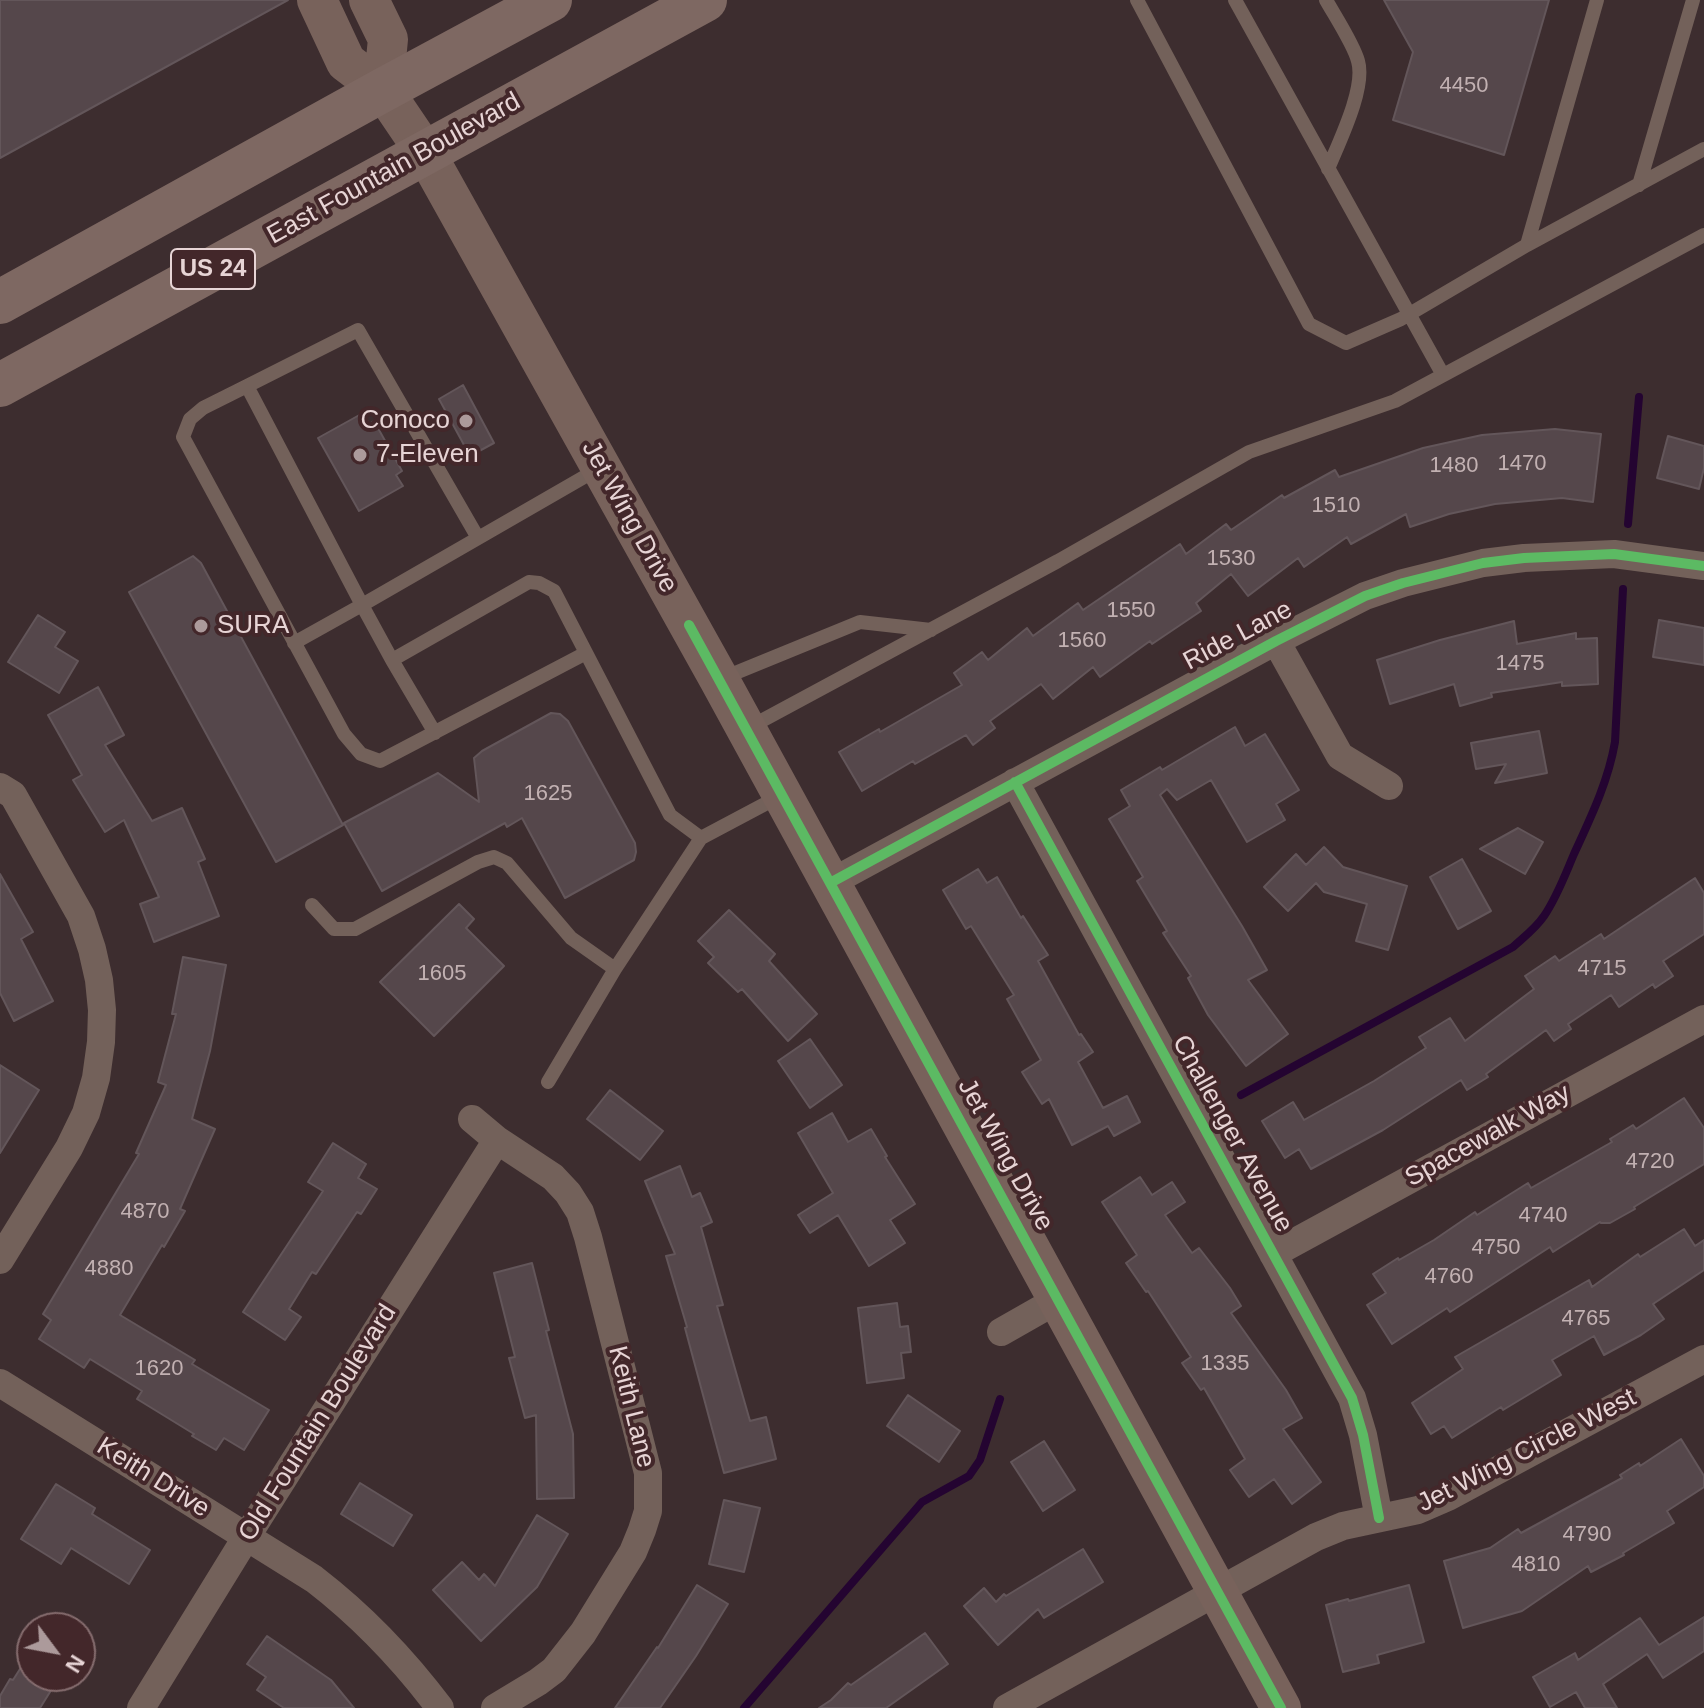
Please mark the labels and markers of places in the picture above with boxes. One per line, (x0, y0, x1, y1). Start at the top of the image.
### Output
place label: Conoco (360, 405, 450, 437)
marker: Conoco (457, 412, 475, 430)
place label: 7-Eleven (376, 439, 479, 471)
marker: 7-Eleven (351, 446, 369, 464)
place label: SURA (217, 610, 289, 642)
marker: SURA (192, 617, 210, 635)

